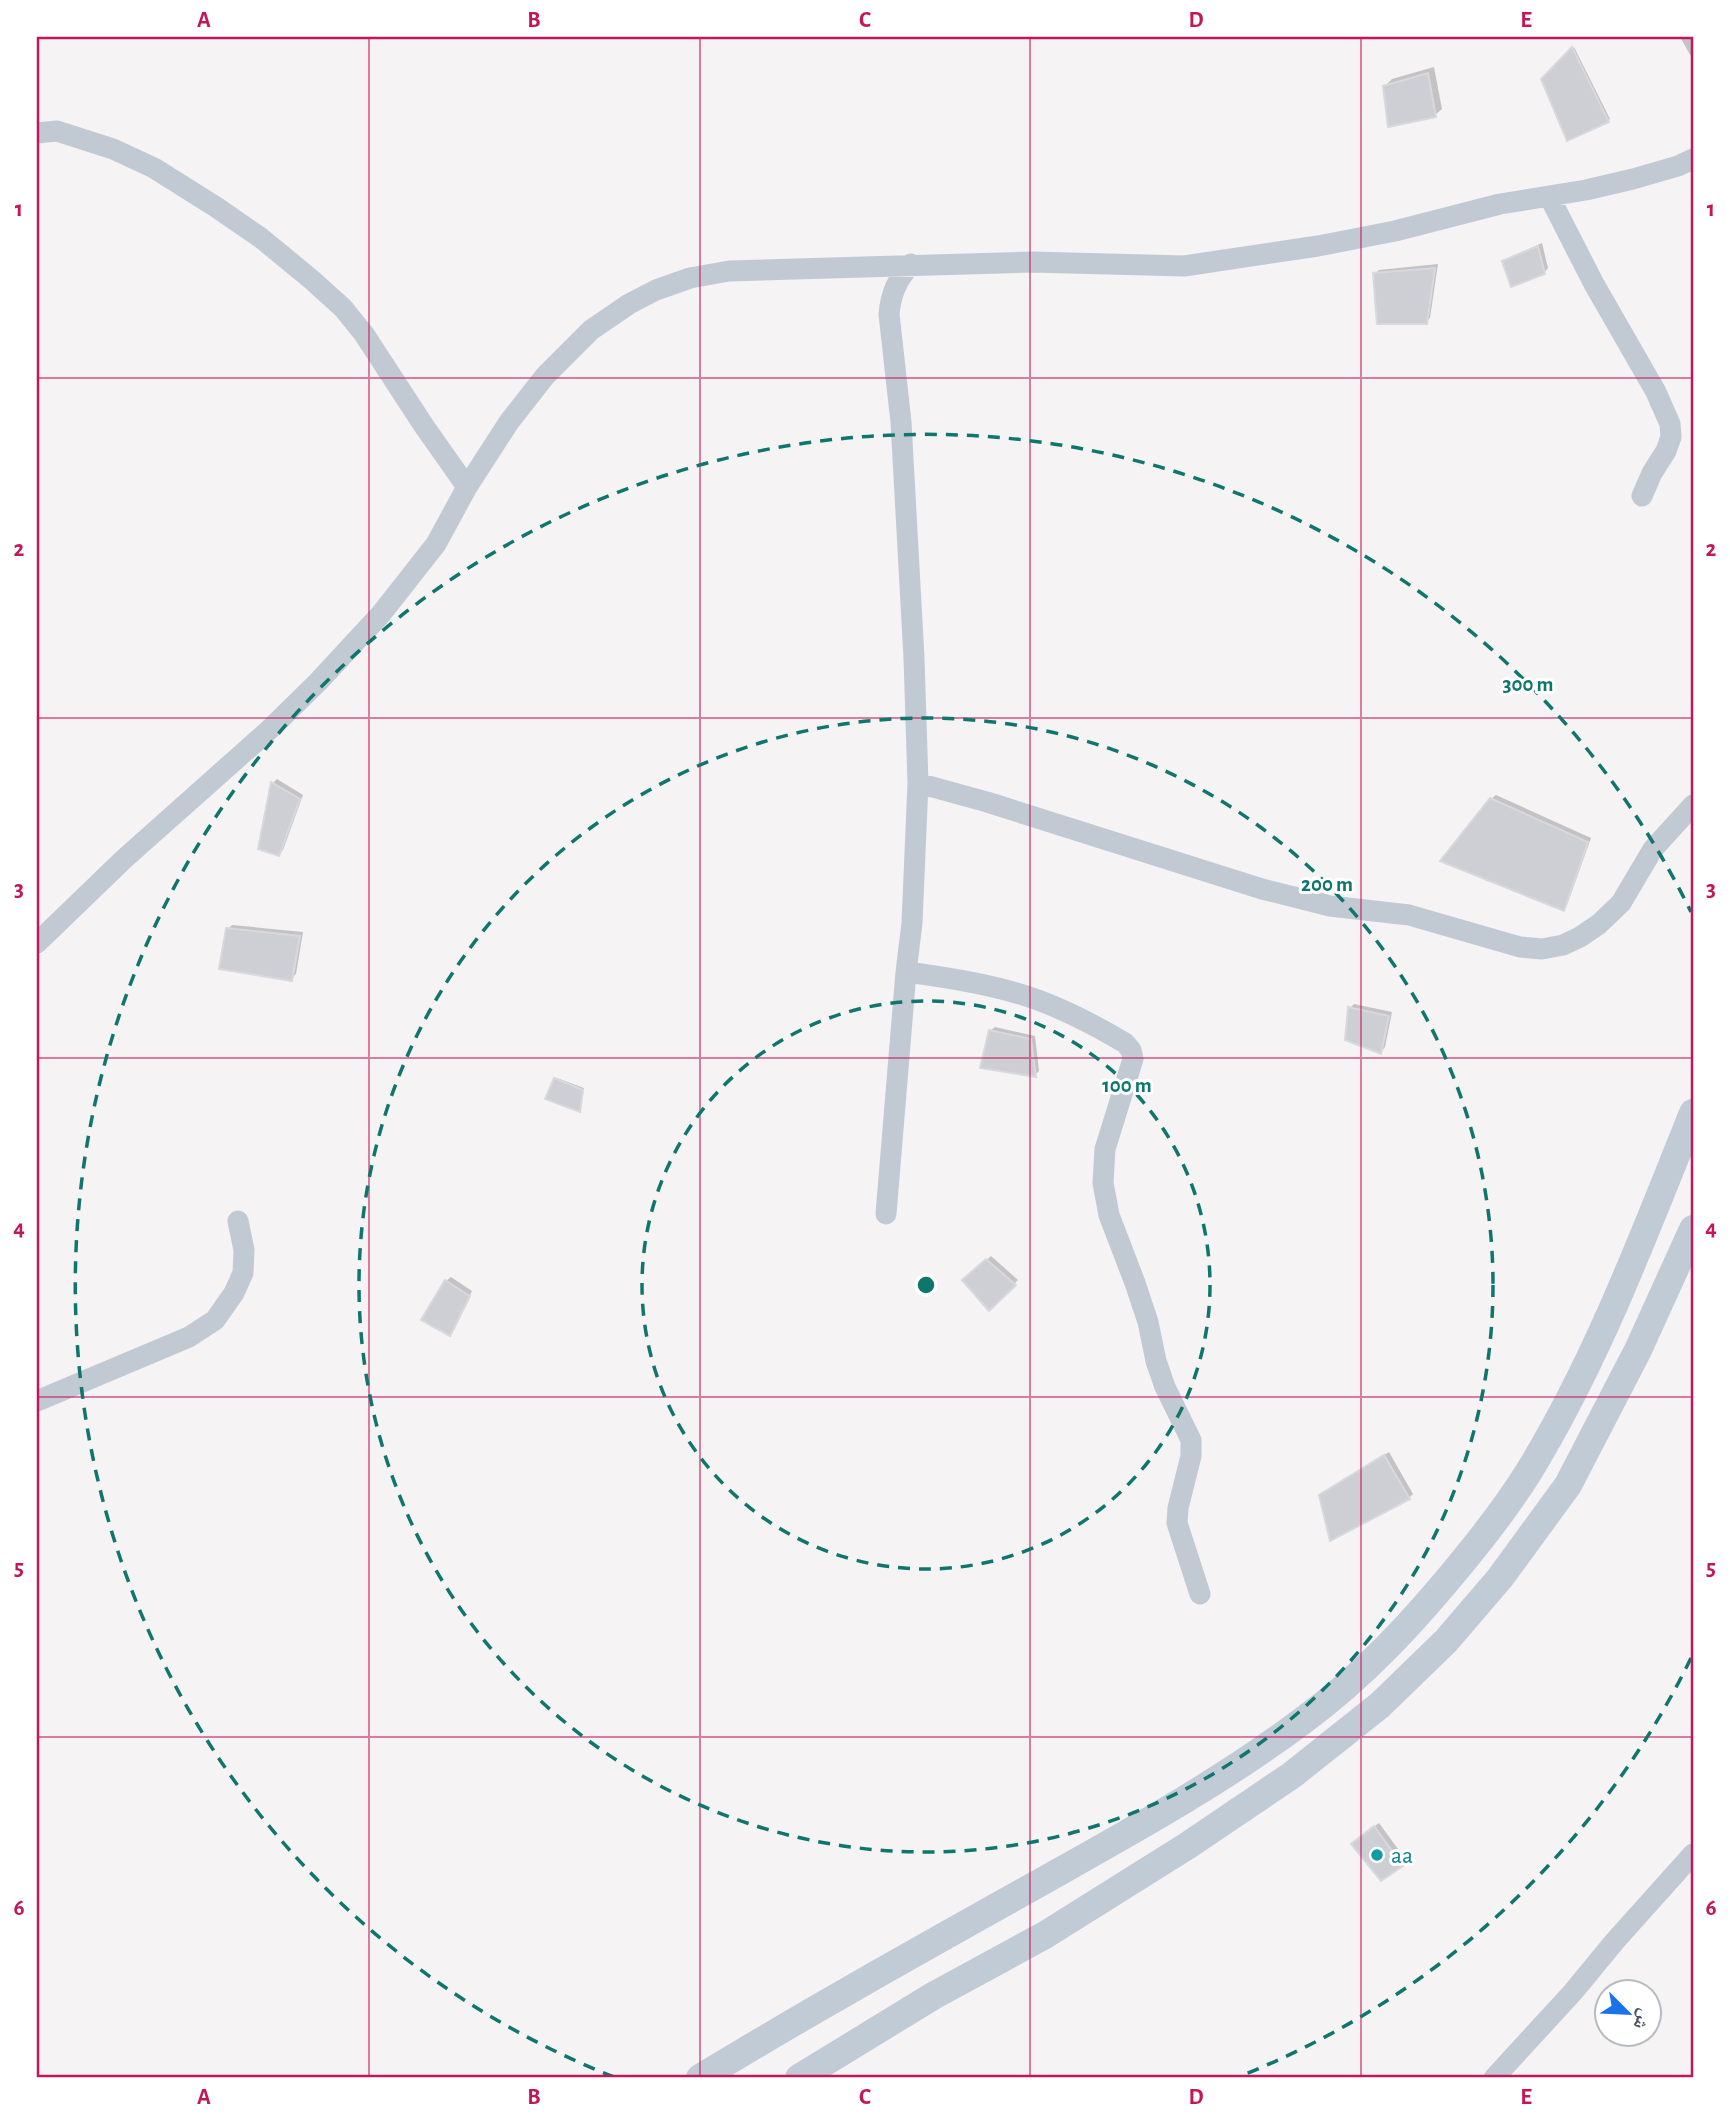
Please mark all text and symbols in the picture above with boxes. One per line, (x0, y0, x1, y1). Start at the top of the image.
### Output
text: A (197, 9, 211, 32)
text: B (527, 9, 541, 32)
text: C (859, 9, 871, 32)
text: D (1188, 9, 1204, 32)
text: E (1520, 9, 1532, 32)
text: 1 (15, 198, 23, 221)
text: 1 (1707, 198, 1715, 221)
text: 2 (14, 538, 25, 561)
text: 2 (1706, 538, 1717, 561)
text: 300 m (1502, 674, 1554, 695)
text: 200 m (1301, 874, 1353, 895)
text: 3 (14, 878, 24, 901)
text: 3 (1706, 878, 1716, 901)
text: 100 m (1102, 1075, 1152, 1096)
text: 4 (13, 1217, 25, 1240)
text: 4 (1705, 1217, 1717, 1240)
centre of rings (914, 1273, 938, 1297)
text: 5 (14, 1557, 24, 1580)
text: 5 (1706, 1557, 1716, 1580)
place label: aa (1391, 1844, 1413, 1868)
marker: aa (1369, 1847, 1385, 1863)
text: 6 (13, 1897, 25, 1920)
text: 6 (1705, 1897, 1717, 1920)
north arrow (1594, 1979, 1664, 2048)
text: ش (1628, 2006, 1655, 2032)
text: A (197, 2086, 211, 2109)
text: B (527, 2086, 541, 2109)
text: C (859, 2086, 871, 2109)
text: D (1188, 2086, 1204, 2109)
text: E (1520, 2086, 1532, 2109)

